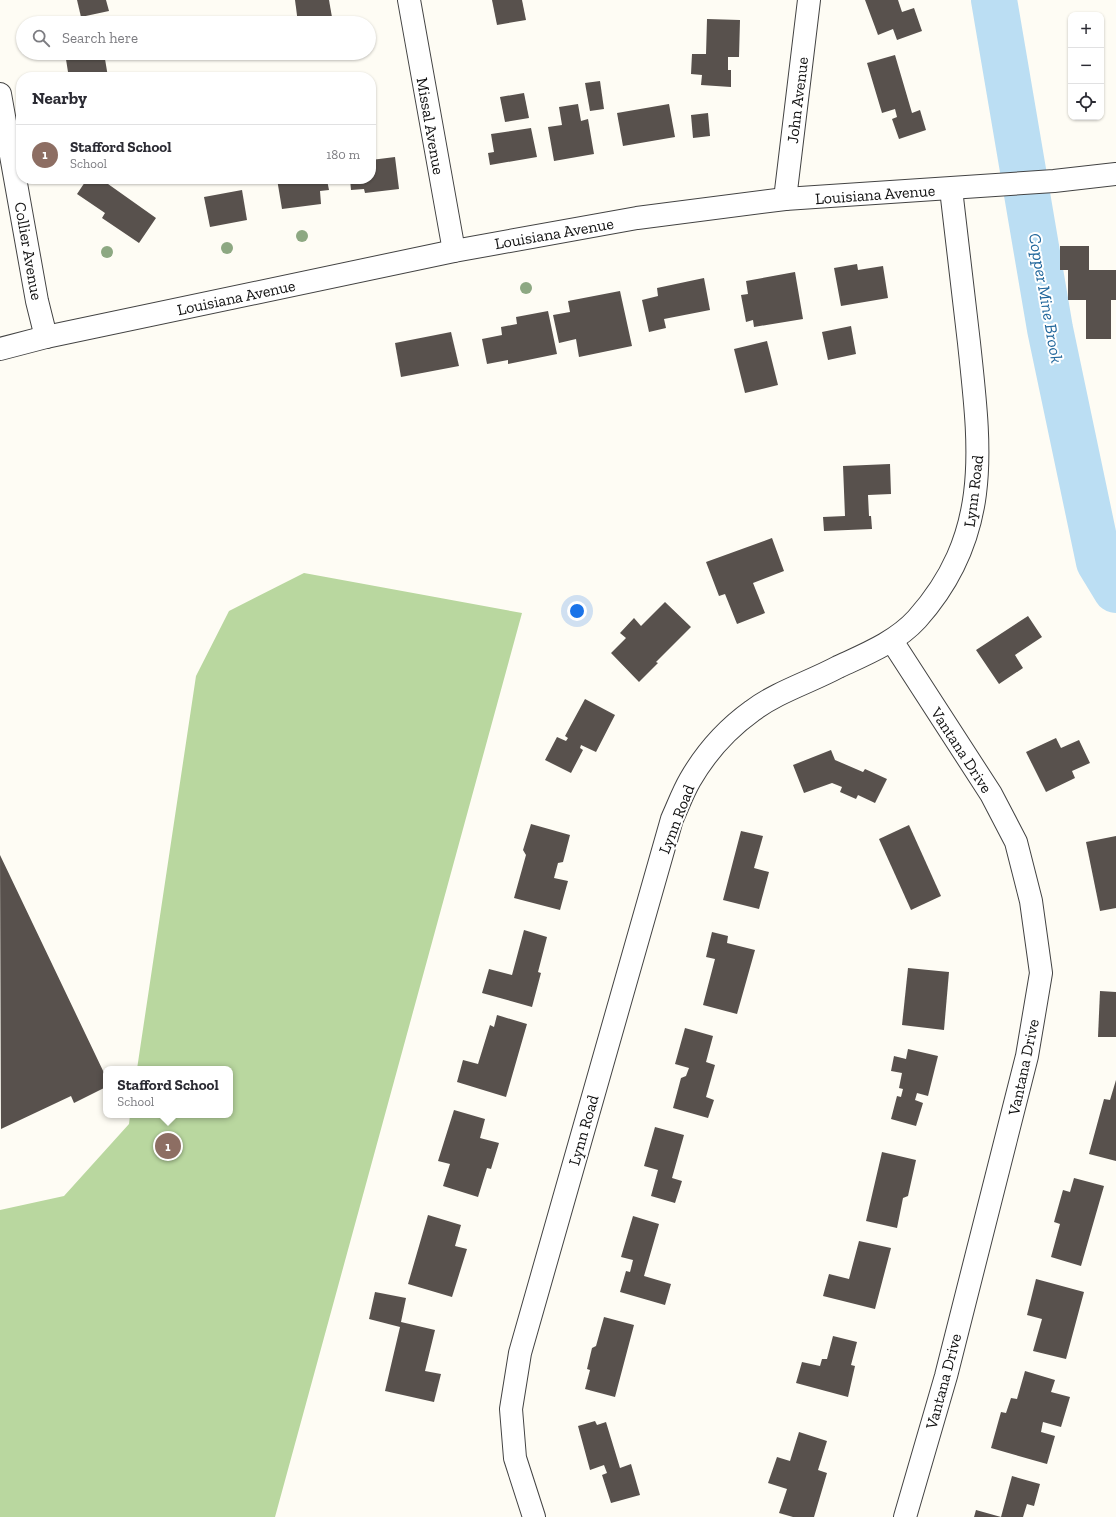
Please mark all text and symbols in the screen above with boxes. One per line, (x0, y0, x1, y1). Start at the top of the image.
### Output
map controls (1068, 12, 1104, 120)
button: + (1068, 12, 1104, 48)
search box (16, 16, 376, 60)
icon: search (30, 27, 52, 49)
text: Search here (62, 29, 138, 47)
button: − (1068, 48, 1104, 84)
street label: John Avenue (783, 56, 812, 144)
street label: Missal Avenue (413, 76, 448, 176)
button: locate (1068, 84, 1104, 120)
text: Nearby (32, 88, 87, 108)
text: Stafford School (70, 138, 171, 156)
text: 1 (42, 147, 48, 162)
text: 180 m (326, 147, 360, 162)
text: School (70, 156, 107, 171)
street label: Louisiana Avenue (814, 181, 936, 208)
street label: Collier Avenue (11, 201, 46, 302)
street label: Louisiana Avenue (493, 214, 615, 253)
water label: Copper Mine Brook (1025, 231, 1067, 365)
street label: Louisiana Avenue (175, 276, 297, 319)
street label: Lynn Road (960, 454, 987, 528)
your location (567, 601, 587, 621)
street label: Vantana Drive (926, 703, 996, 797)
street label: Lynn Road (655, 782, 698, 856)
street label: Vantana Drive (1004, 1017, 1043, 1118)
popup (103, 1066, 233, 1118)
text: Stafford School (117, 1076, 219, 1094)
street label: Lynn Road (564, 1092, 603, 1168)
text: School (117, 1094, 154, 1109)
pin: 1 (155, 1131, 181, 1161)
street label: Vantana Drive (921, 1331, 965, 1432)

